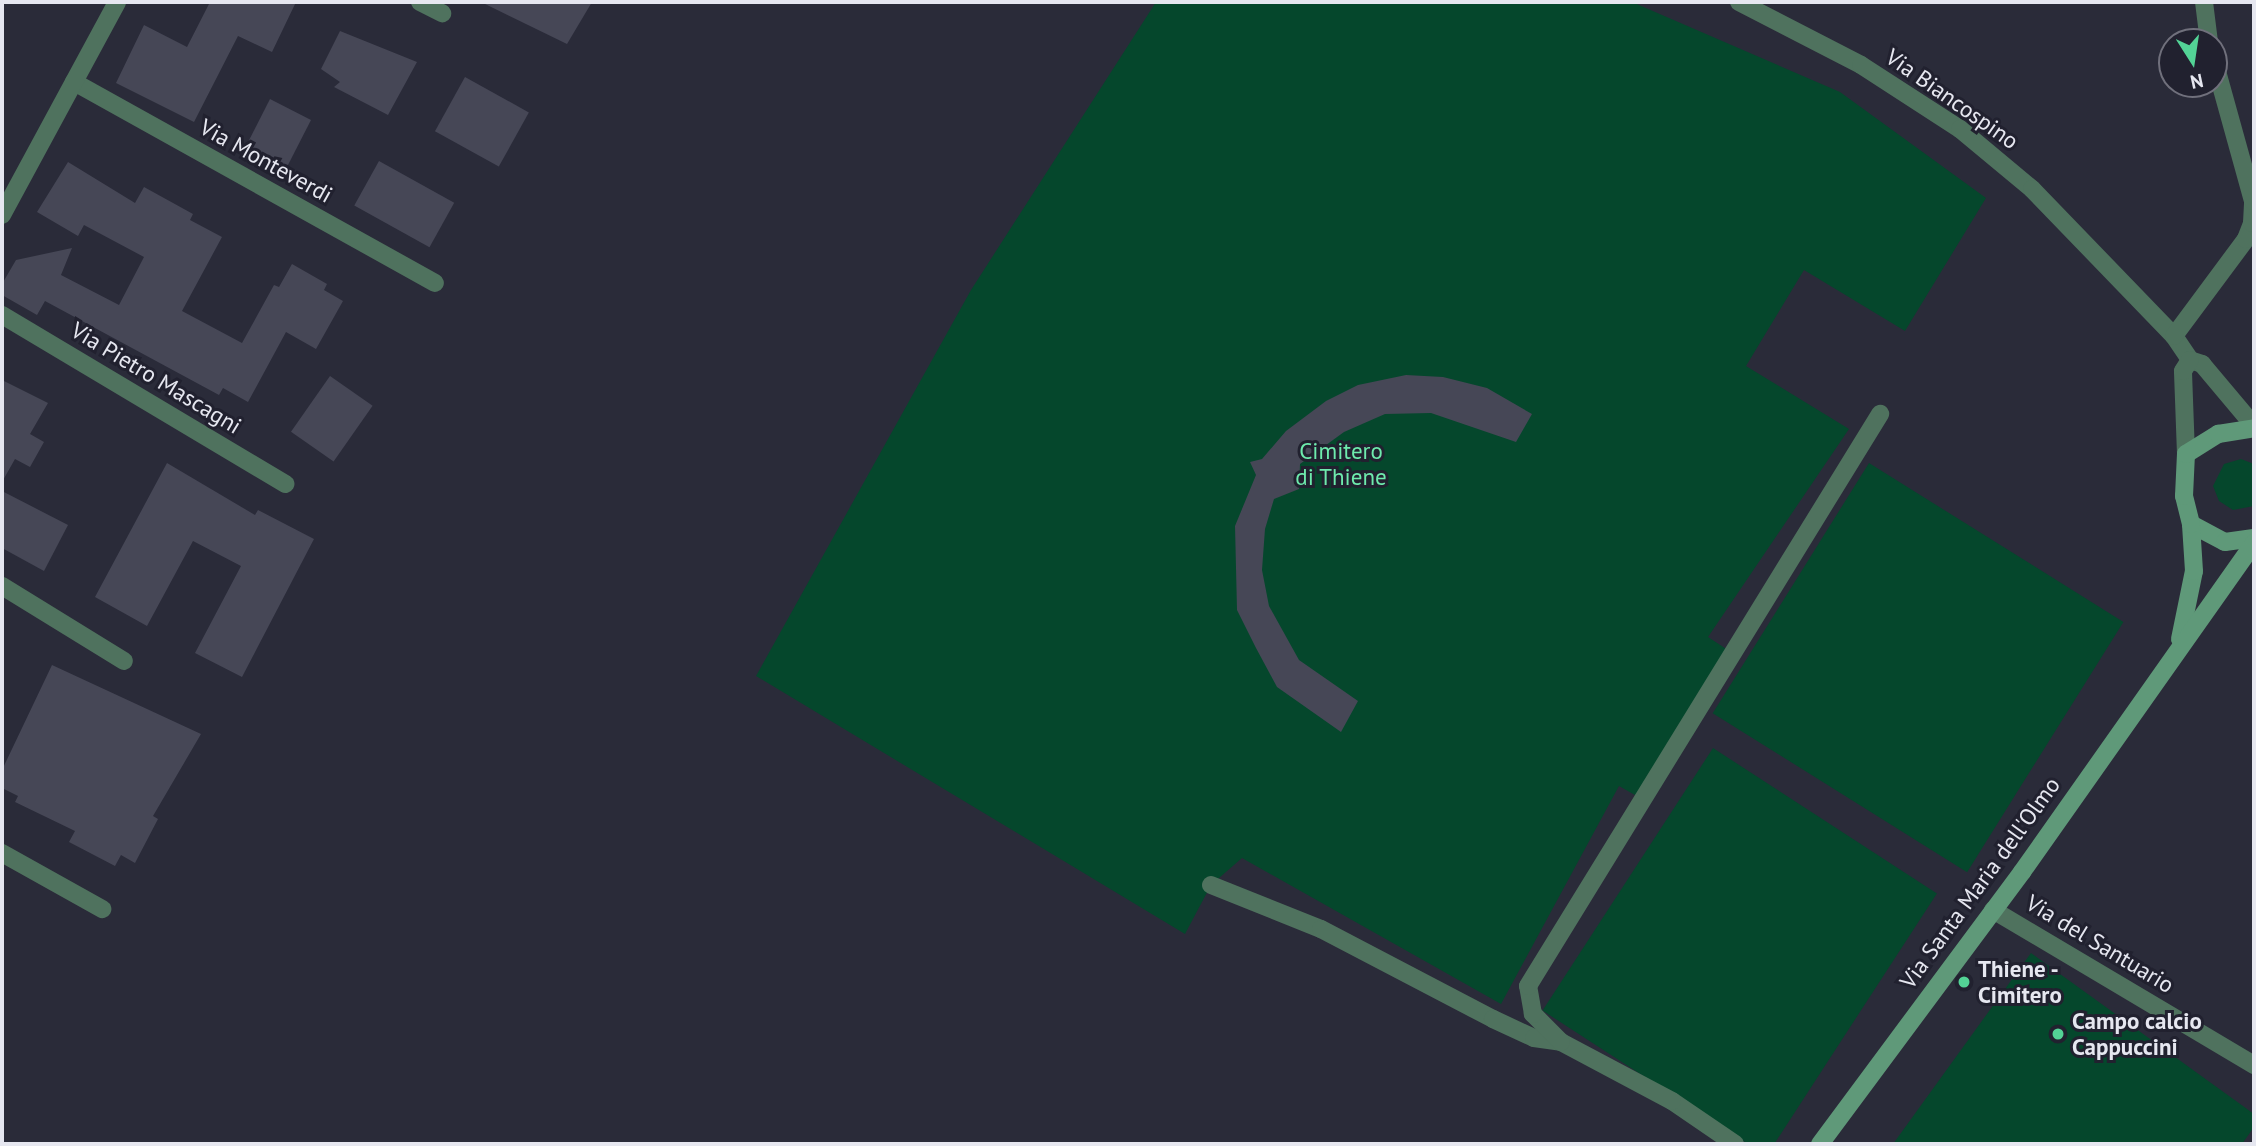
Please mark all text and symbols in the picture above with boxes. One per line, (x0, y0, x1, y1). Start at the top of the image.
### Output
north arrow (2158, 28, 2228, 98)
street label: Via Biancospino (1880, 43, 2024, 155)
text: N (2188, 69, 2206, 95)
street label: Via Monteverdi (195, 113, 337, 209)
street label: Via Pietro Mascagni (66, 316, 246, 440)
park label: Cimitero di Thiene (1295, 437, 1387, 491)
street label: Via Santa Maria dell'Olmo (1894, 772, 2066, 994)
street label: Via del Santuario (2021, 889, 2179, 999)
place label: Thiene - Cimitero (1978, 955, 2062, 1009)
marker: Thiene - Cimitero (1956, 974, 1972, 990)
place label: Campo calcio Cappuccini (2072, 1007, 2202, 1061)
marker: Campo calcio Cappuccini (2050, 1026, 2066, 1042)

